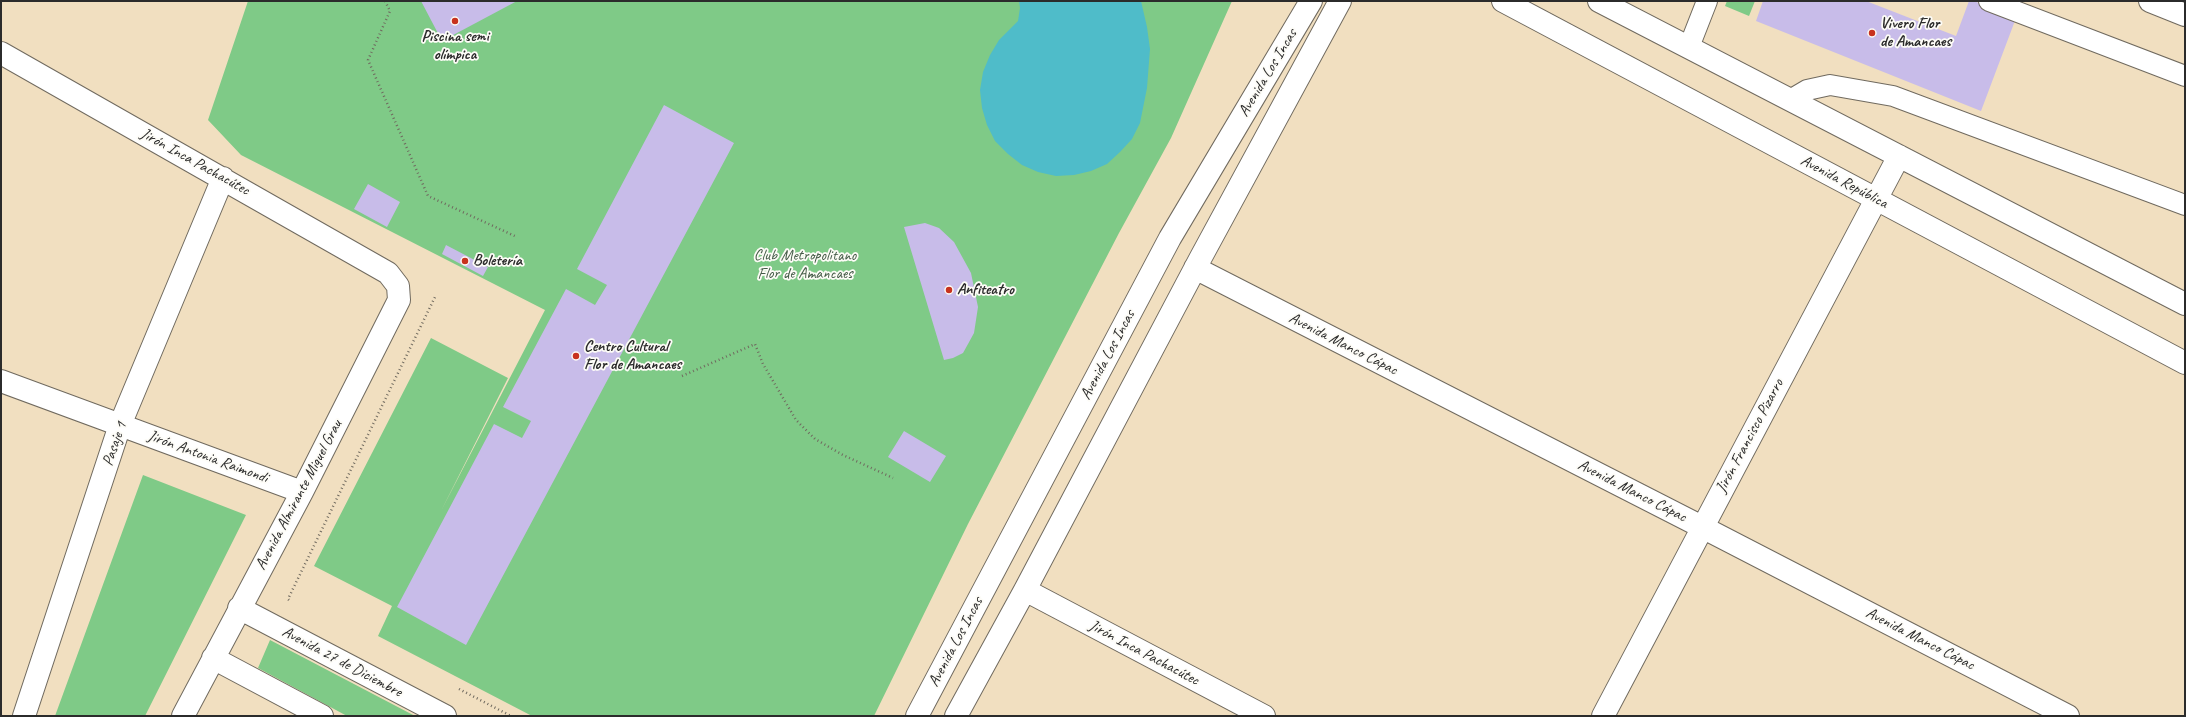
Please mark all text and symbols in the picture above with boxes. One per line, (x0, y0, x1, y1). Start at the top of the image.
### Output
place label: Vivero Flor de Amancaes (1880, 14, 1951, 52)
marker: Piscina semi olímpica (450, 16, 460, 26)
street label: Avenida Los Incas (1234, 26, 1302, 120)
place label: Piscina semi olímpica (421, 27, 489, 65)
marker: Vivero Flor de Amancaes (1867, 28, 1877, 38)
street label: Jirón Inca Pachacútec (137, 124, 253, 200)
street label: Avenida República (1797, 151, 1891, 213)
park label: Club Metropolitano Flor de Amancaes (754, 246, 856, 284)
place label: Boletería (473, 251, 522, 271)
marker: Boletería (460, 256, 470, 266)
place label: Anfiteatro (957, 280, 1014, 300)
marker: Anfiteatro (944, 285, 954, 295)
street label: Avenida Los Incas (1076, 307, 1140, 403)
street label: Avenida Manco Cápac (1285, 308, 1401, 380)
place label: Centro Cultural Flor de Amancaes (584, 337, 681, 375)
marker: Centro Cultural Flor de Amancaes (571, 351, 581, 361)
street label: Jirón Francisco Pizarro (1712, 376, 1788, 496)
street label: Avenida Almirante Miguel Grau (251, 417, 347, 573)
street label: Pasaje 1 (99, 420, 131, 468)
street label: Jirón Antonia Raimondi (145, 426, 271, 488)
street label: Avenida Manco Cápac (1574, 455, 1690, 527)
street label: Avenida Los Incas (924, 594, 988, 690)
street label: Avenida Manco Cápac (1862, 603, 1978, 675)
street label: Jirón Inca Pachacútec (1086, 616, 1202, 690)
street label: Avenida 27 de Diciembre (279, 622, 405, 702)

